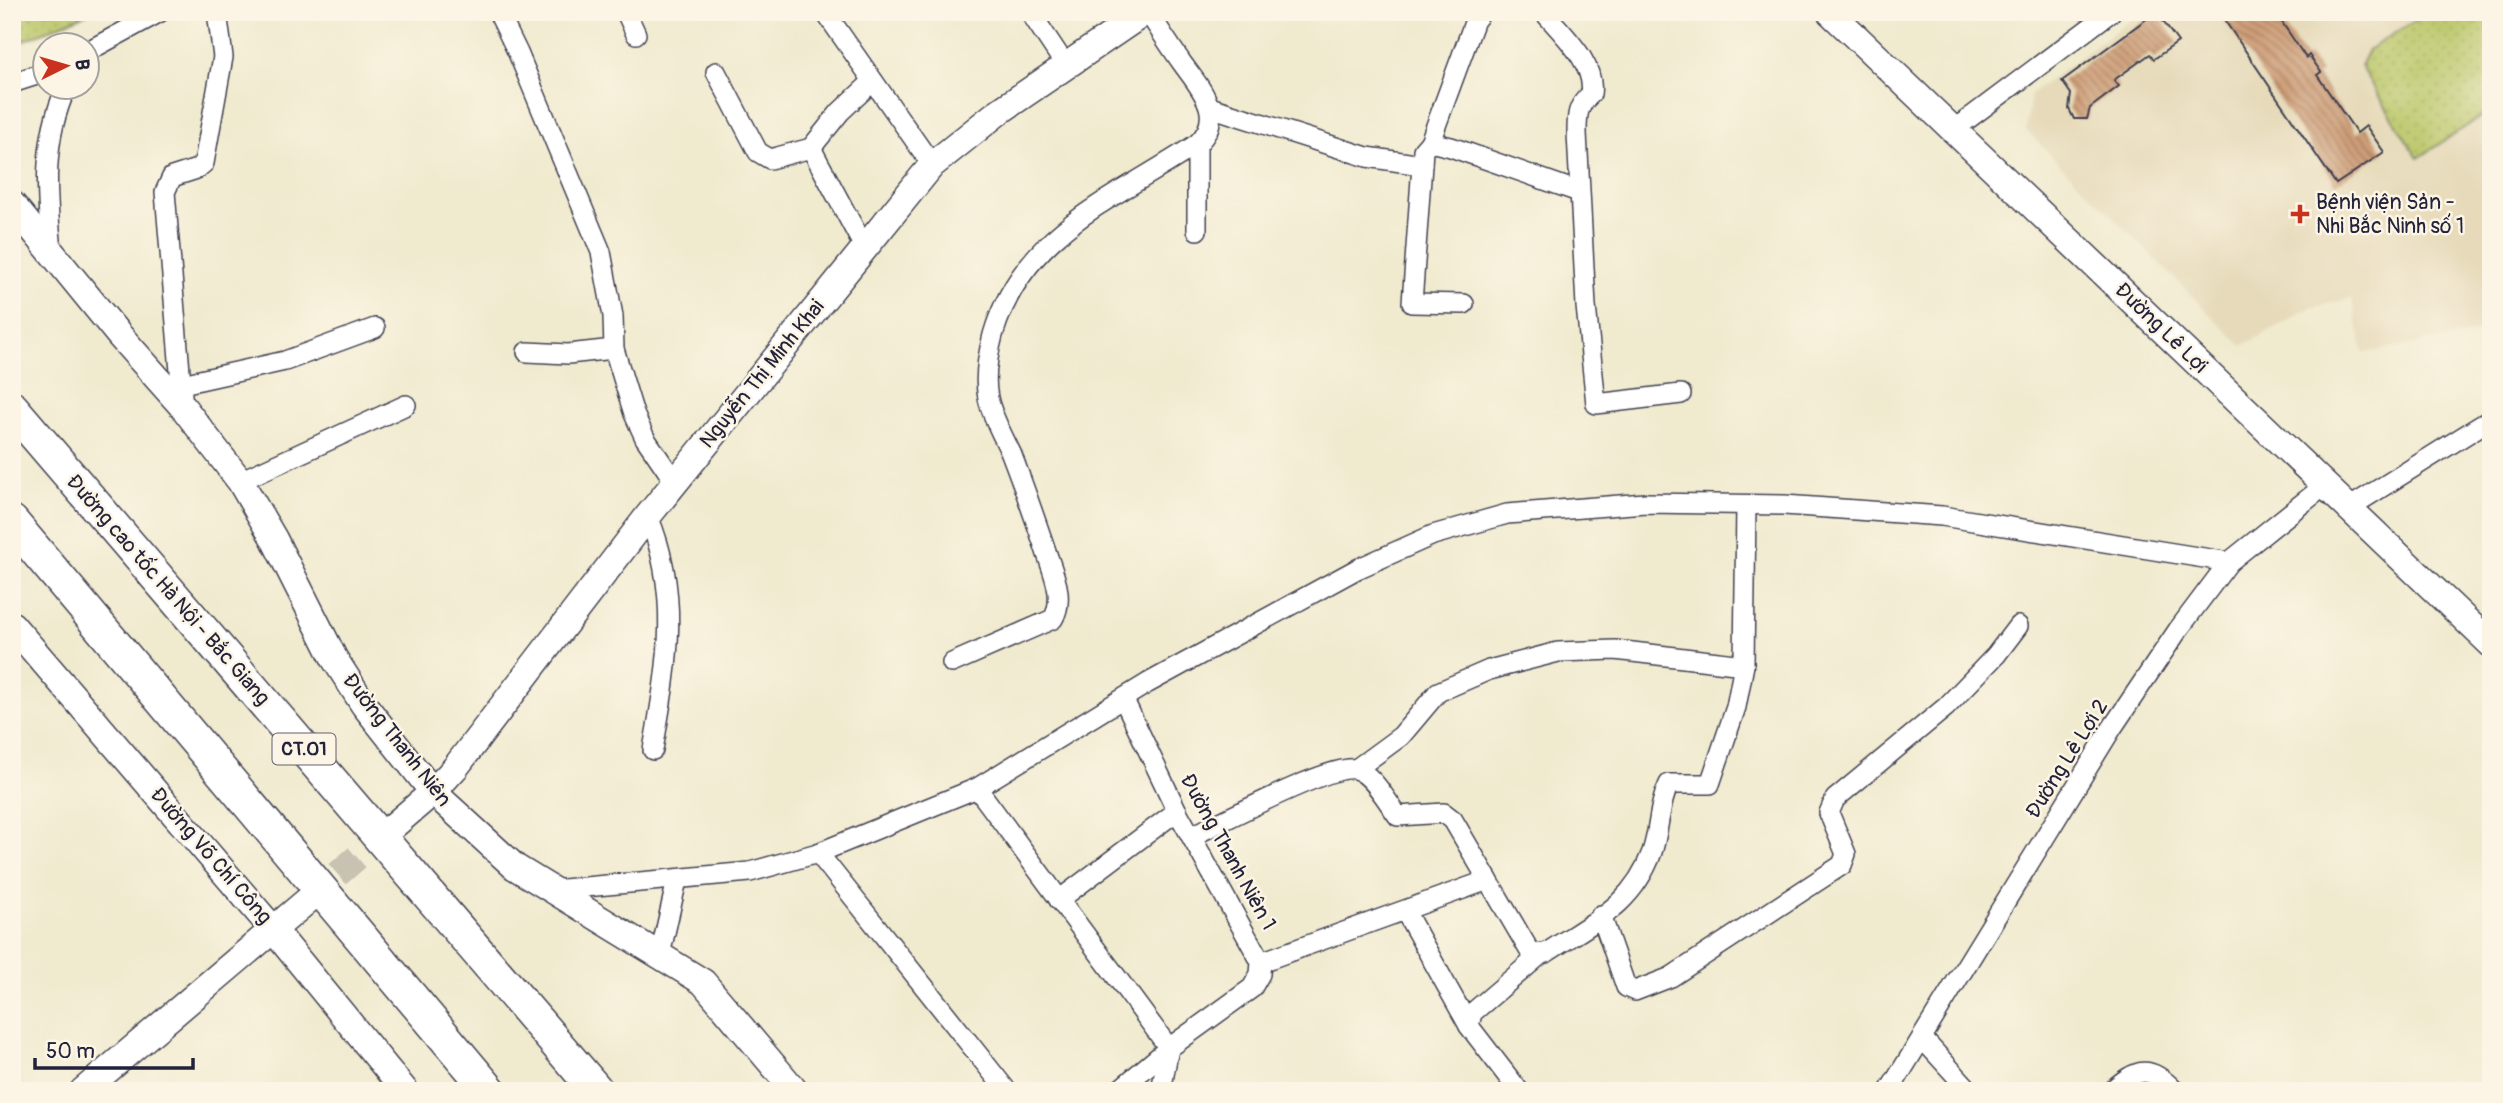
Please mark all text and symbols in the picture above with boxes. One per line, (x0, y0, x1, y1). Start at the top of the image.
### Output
north arrow (32, 32, 102, 102)
text: B (70, 58, 94, 71)
place label: Bệnh viện Sản - Nhi Bắc Ninh số 1 (2316, 189, 2464, 240)
marker: Bệnh viện Sản - Nhi Bắc Ninh số 1 (2290, 204, 2310, 224)
street label: Đường Lê Lợi (2109, 277, 2213, 379)
street label: Nguyễn Thị Minh Khai (694, 294, 831, 454)
street label: Đường cao tốc Hà Nội - Bắc Giang (60, 469, 276, 711)
street label: Đường Thanh Niên (337, 668, 457, 812)
street label: Đường Lê Lợi 2 (2020, 694, 2114, 824)
road number: CT.01 (272, 734, 336, 764)
street label: Đường Thanh Niên 1 (1174, 769, 1282, 935)
street label: Đường Võ Chí Công (144, 782, 278, 930)
scale bar (35, 1026, 192, 1070)
text: 50 m (46, 1038, 95, 1065)

